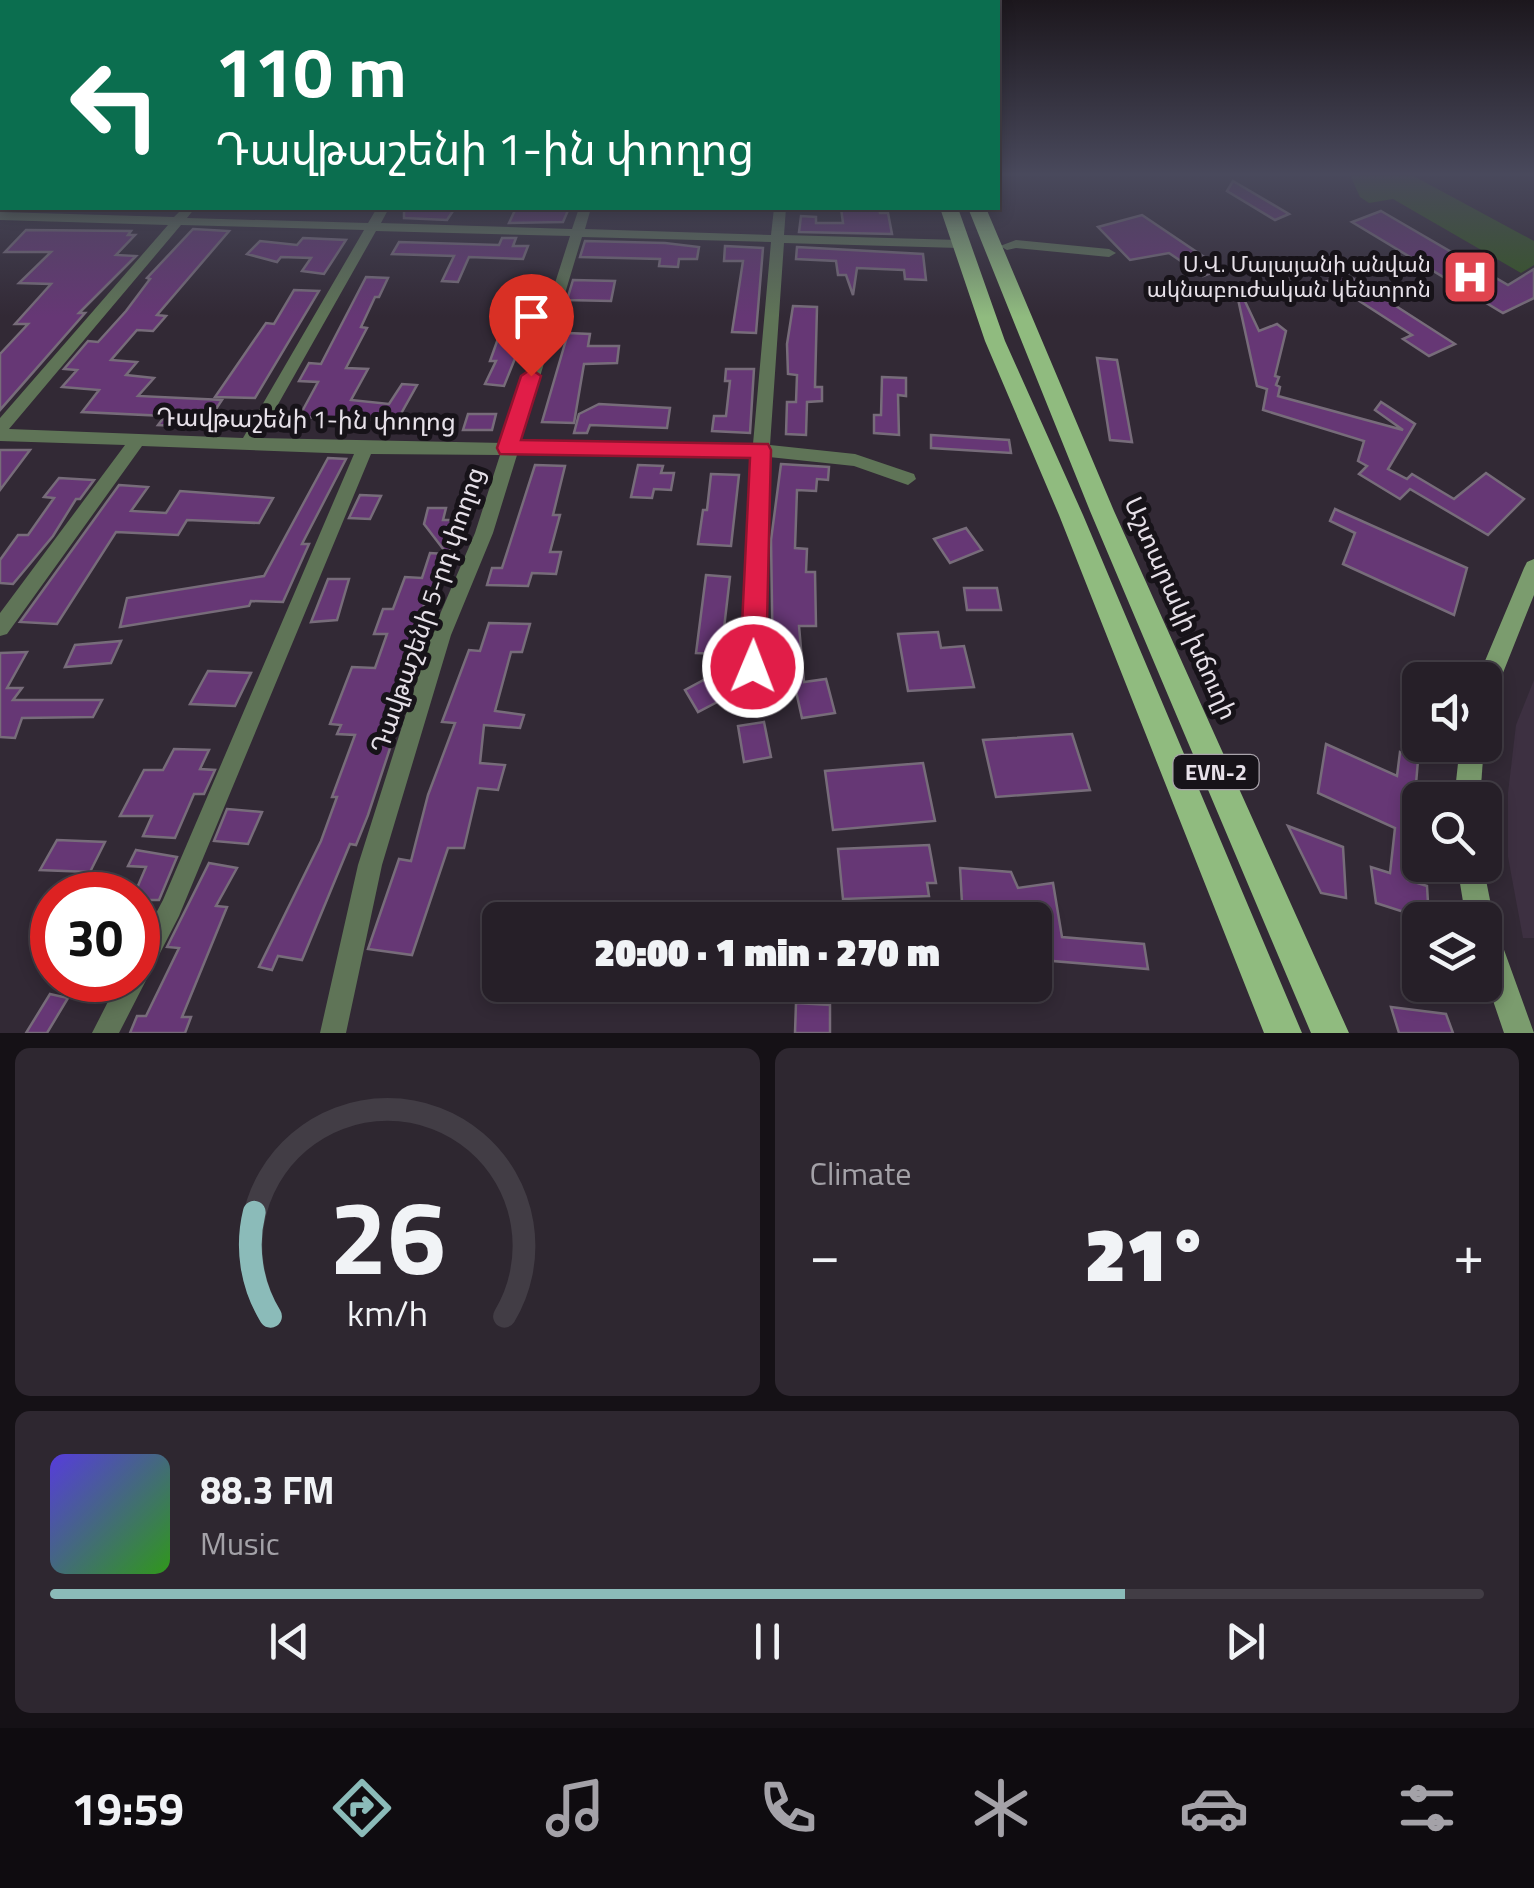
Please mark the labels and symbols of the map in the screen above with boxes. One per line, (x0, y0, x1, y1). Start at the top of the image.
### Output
place label: Ս.Վ. Մալայանի անվան ակնաբուժական կենտրոն (1147, 247, 1431, 306)
hospital icon: Ս.Վ. Մալայանի անվան ակնաբուժական կենտրոն (1440, 247, 1500, 307)
pin (489, 274, 574, 377)
street label: Դավթաշենի 1-ին փողոց (156, 397, 456, 441)
street label: Դավթաշենի 5-րդ փողոց (360, 462, 494, 758)
street label: Աշտարակի խճուղի (1115, 490, 1247, 726)
position arrow (701, 615, 805, 719)
road number: EVN-2 (1174, 755, 1258, 789)
speed limit sign: 30 (30, 872, 160, 1002)

